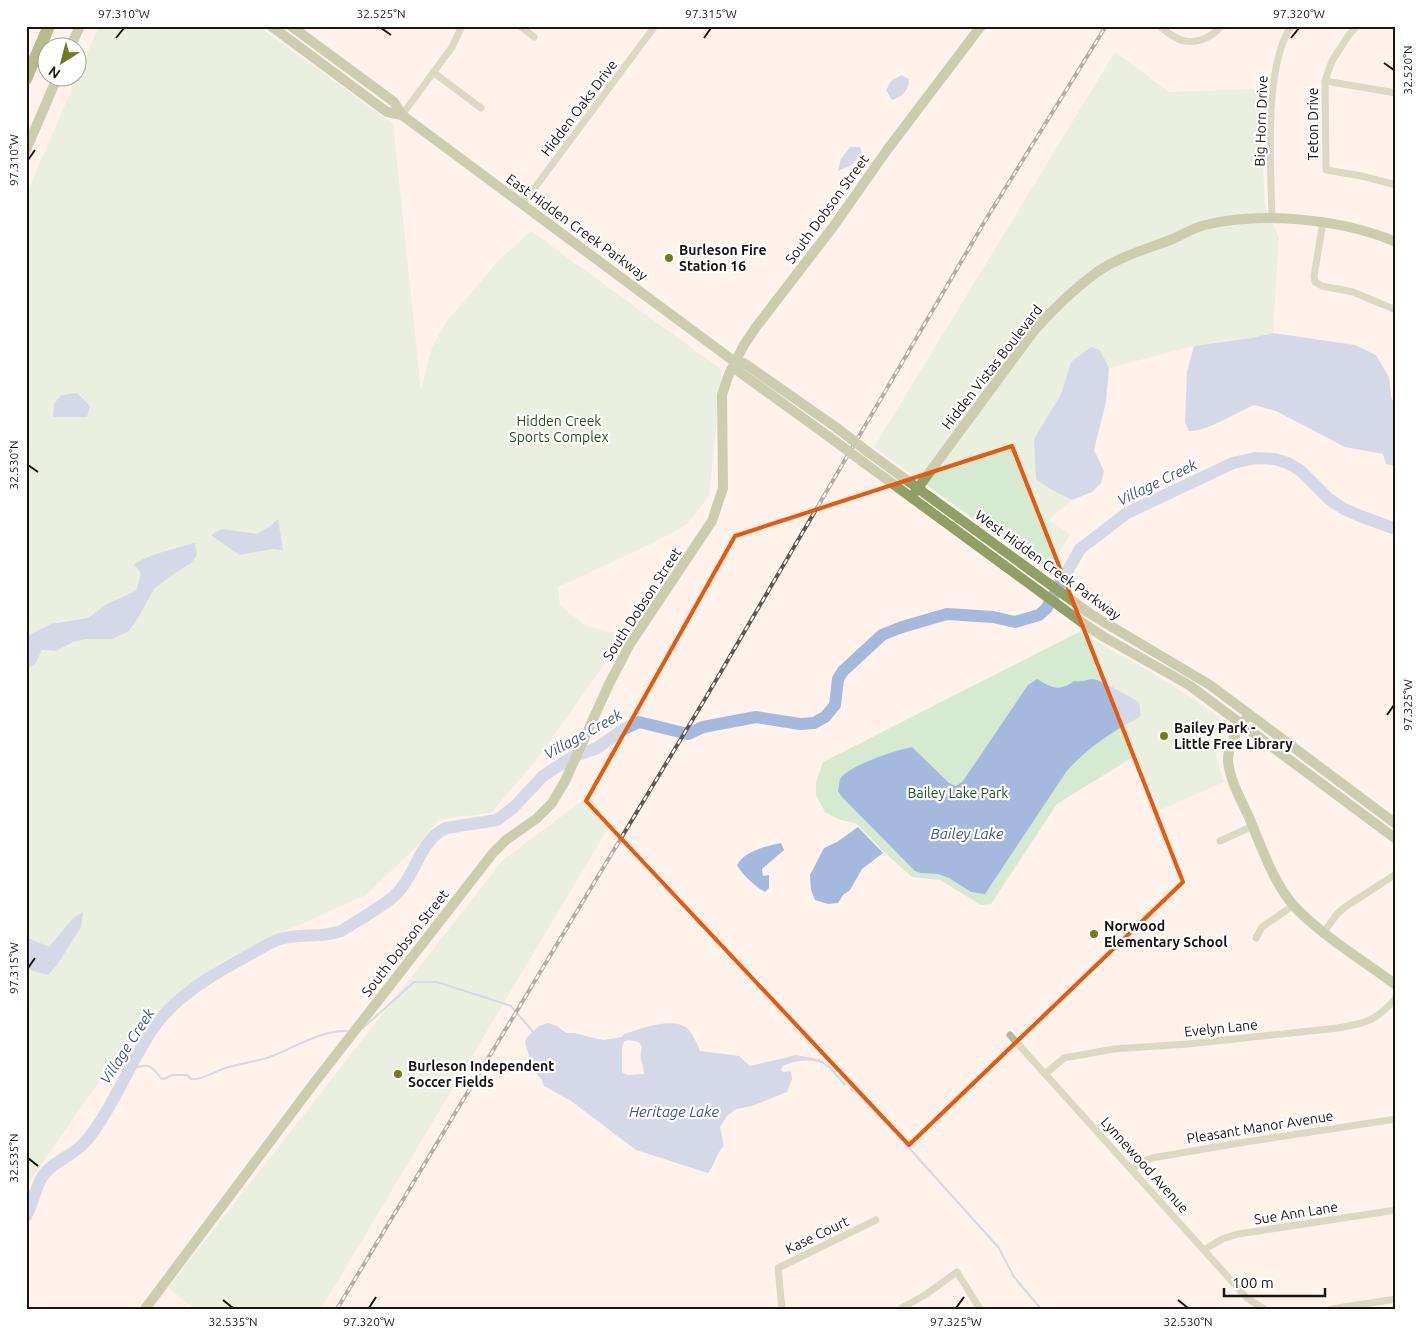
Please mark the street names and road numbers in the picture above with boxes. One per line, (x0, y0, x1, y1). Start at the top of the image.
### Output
street label: Hidden Oaks Drive (538, 57, 620, 159)
street label: Big Horn Drive (1251, 75, 1271, 167)
street label: Teton Drive (1305, 88, 1321, 160)
street label: South Dobson Street (782, 151, 872, 267)
street label: East Hidden Creek Parkway (503, 170, 651, 284)
street label: Hidden Vistas Boulevard (939, 302, 1045, 432)
street label: West Hidden Creek Parkway (972, 507, 1124, 623)
street label: South Dobson Street (600, 544, 685, 663)
street label: South Dobson Street (358, 886, 452, 1000)
street label: Evelyn Lane (1183, 1016, 1259, 1040)
street label: Pleasant Manor Avenue (1186, 1108, 1334, 1146)
street label: Lynnewood Avenue (1098, 1114, 1192, 1216)
street label: Sue Ann Lane (1253, 1198, 1339, 1228)
street label: Kase Court (783, 1213, 852, 1257)

